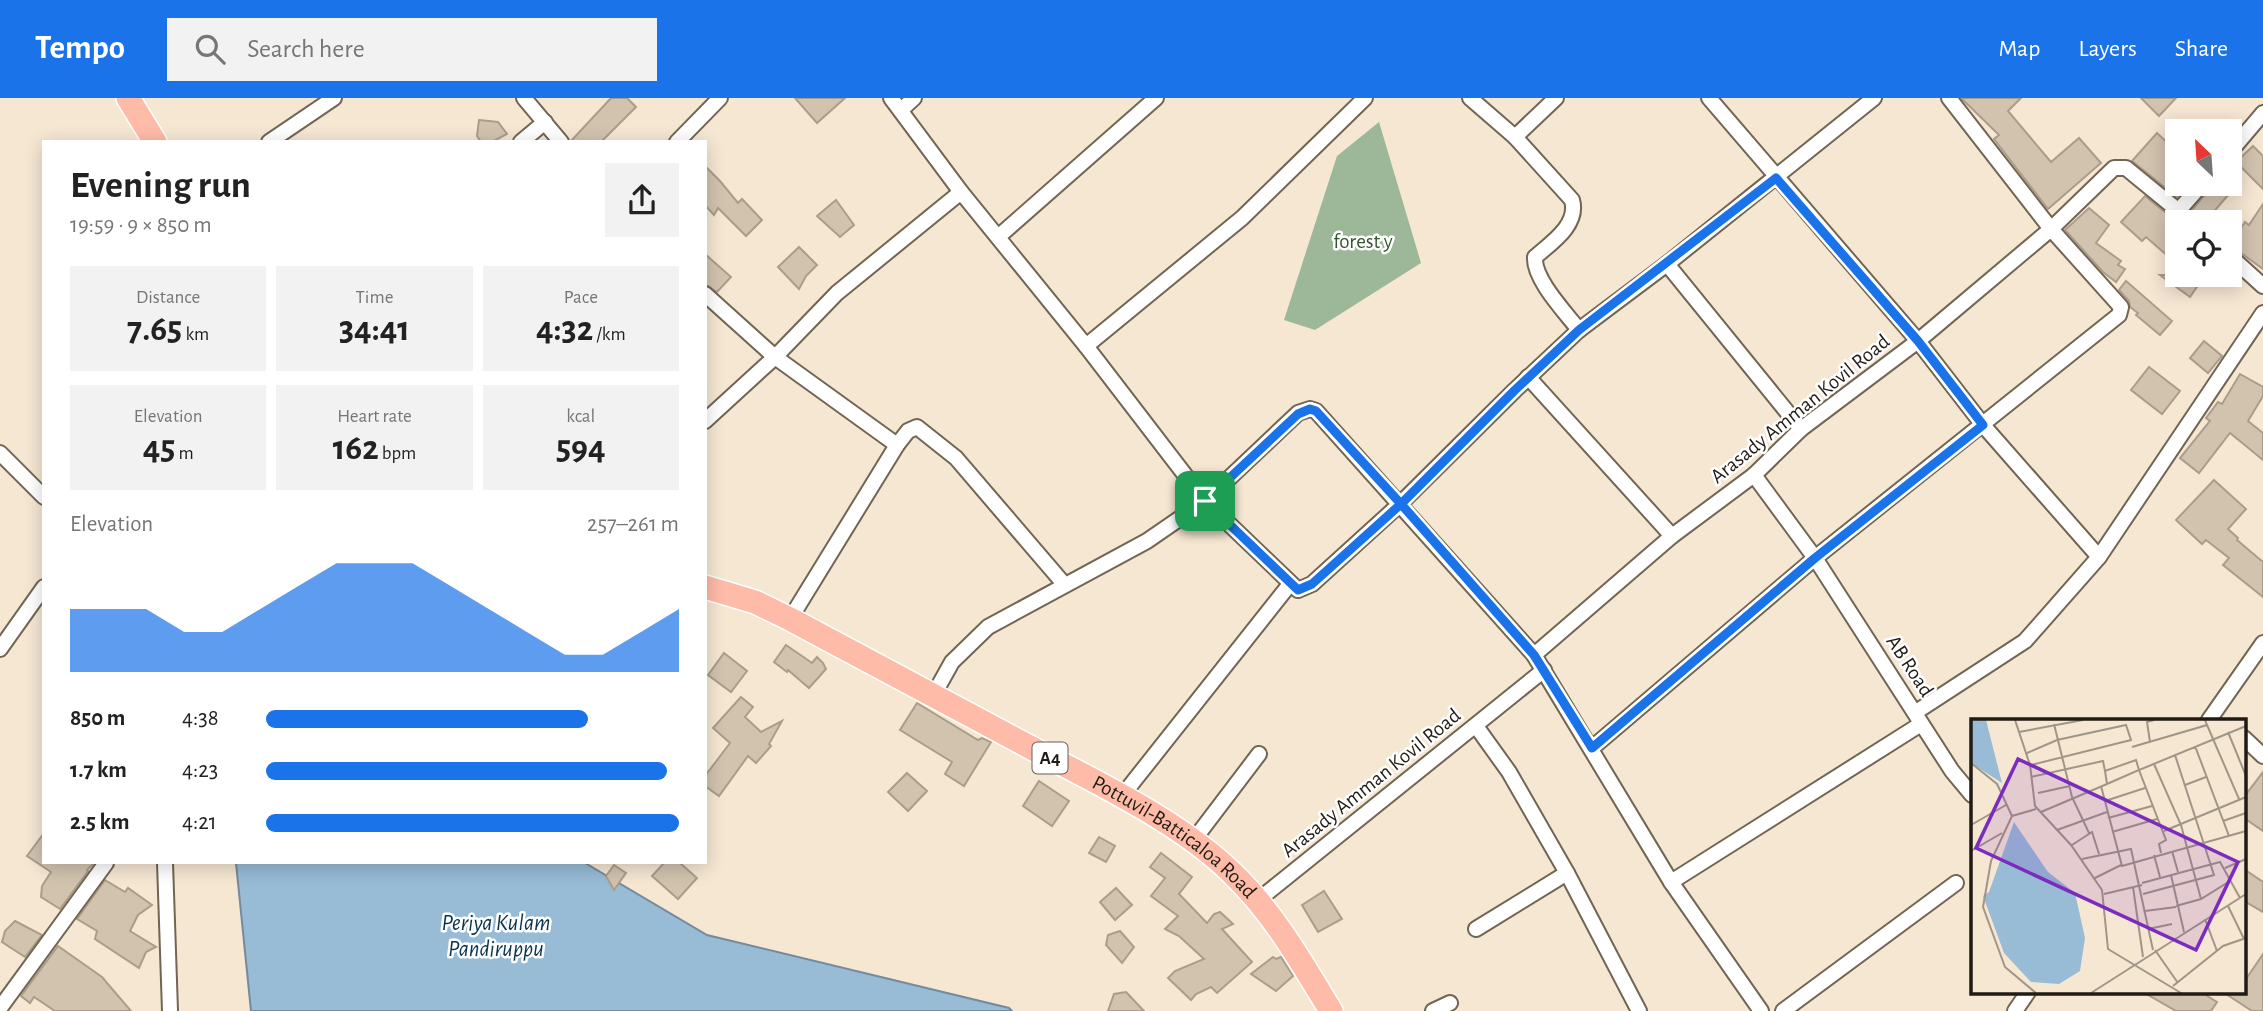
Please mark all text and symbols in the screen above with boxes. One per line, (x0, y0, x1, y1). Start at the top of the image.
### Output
search box (167, 18, 657, 81)
icon: search (191, 30, 229, 68)
text: Tempo (35, 32, 125, 65)
text: Search here (247, 36, 365, 62)
text: Map (1998, 37, 2040, 61)
text: Layers (2078, 37, 2137, 61)
text: Share (2175, 37, 2228, 61)
north arrow (2165, 119, 2242, 196)
map controls (2165, 119, 2242, 287)
button: share (605, 163, 679, 237)
text: Evening run (70, 167, 251, 205)
button: locate (2165, 210, 2242, 287)
text: 19:59 · 9 × 850 m (70, 214, 212, 237)
park label: forest y (1333, 231, 1393, 252)
text: Distance (136, 288, 200, 307)
text: Time (356, 288, 393, 307)
text: Pace (564, 288, 598, 307)
text: 7.65 (127, 312, 182, 347)
text: 34:41 (339, 312, 410, 347)
text: 4:32 (536, 312, 593, 347)
text: km (182, 325, 209, 344)
text: /km (593, 325, 626, 344)
street label: Arasady Amman Kovil Road (1707, 330, 1894, 487)
text: Elevation (134, 407, 203, 426)
text: Heart rate (337, 407, 412, 426)
text: kcal (566, 407, 595, 426)
text: 45 (143, 431, 175, 466)
text: 162 (333, 431, 379, 466)
text: 594 (556, 431, 606, 466)
text: m (175, 444, 194, 463)
text: bpm (379, 444, 416, 463)
pin (1175, 471, 1235, 531)
icon: arrive (1186, 482, 1224, 520)
text: Elevation (70, 513, 153, 536)
text: 257–261 m (587, 513, 679, 536)
street label: AB Road (1882, 631, 1938, 701)
street label: Arasady Amman Kovil Road (1278, 704, 1465, 861)
text: 850 m (70, 707, 125, 730)
text: 4:38 (182, 707, 219, 730)
inset map (1971, 719, 2246, 993)
road number: A4 (1032, 743, 1068, 774)
text: 1.7 km (70, 759, 127, 782)
text: 4:23 (182, 759, 218, 782)
street label: Pottuvil-Batticaloa Road (1089, 771, 1261, 902)
text: 2.5 km (70, 811, 129, 834)
text: 4:21 (182, 811, 217, 834)
water label: Periya Kulam Pandiruppu (441, 912, 551, 961)

